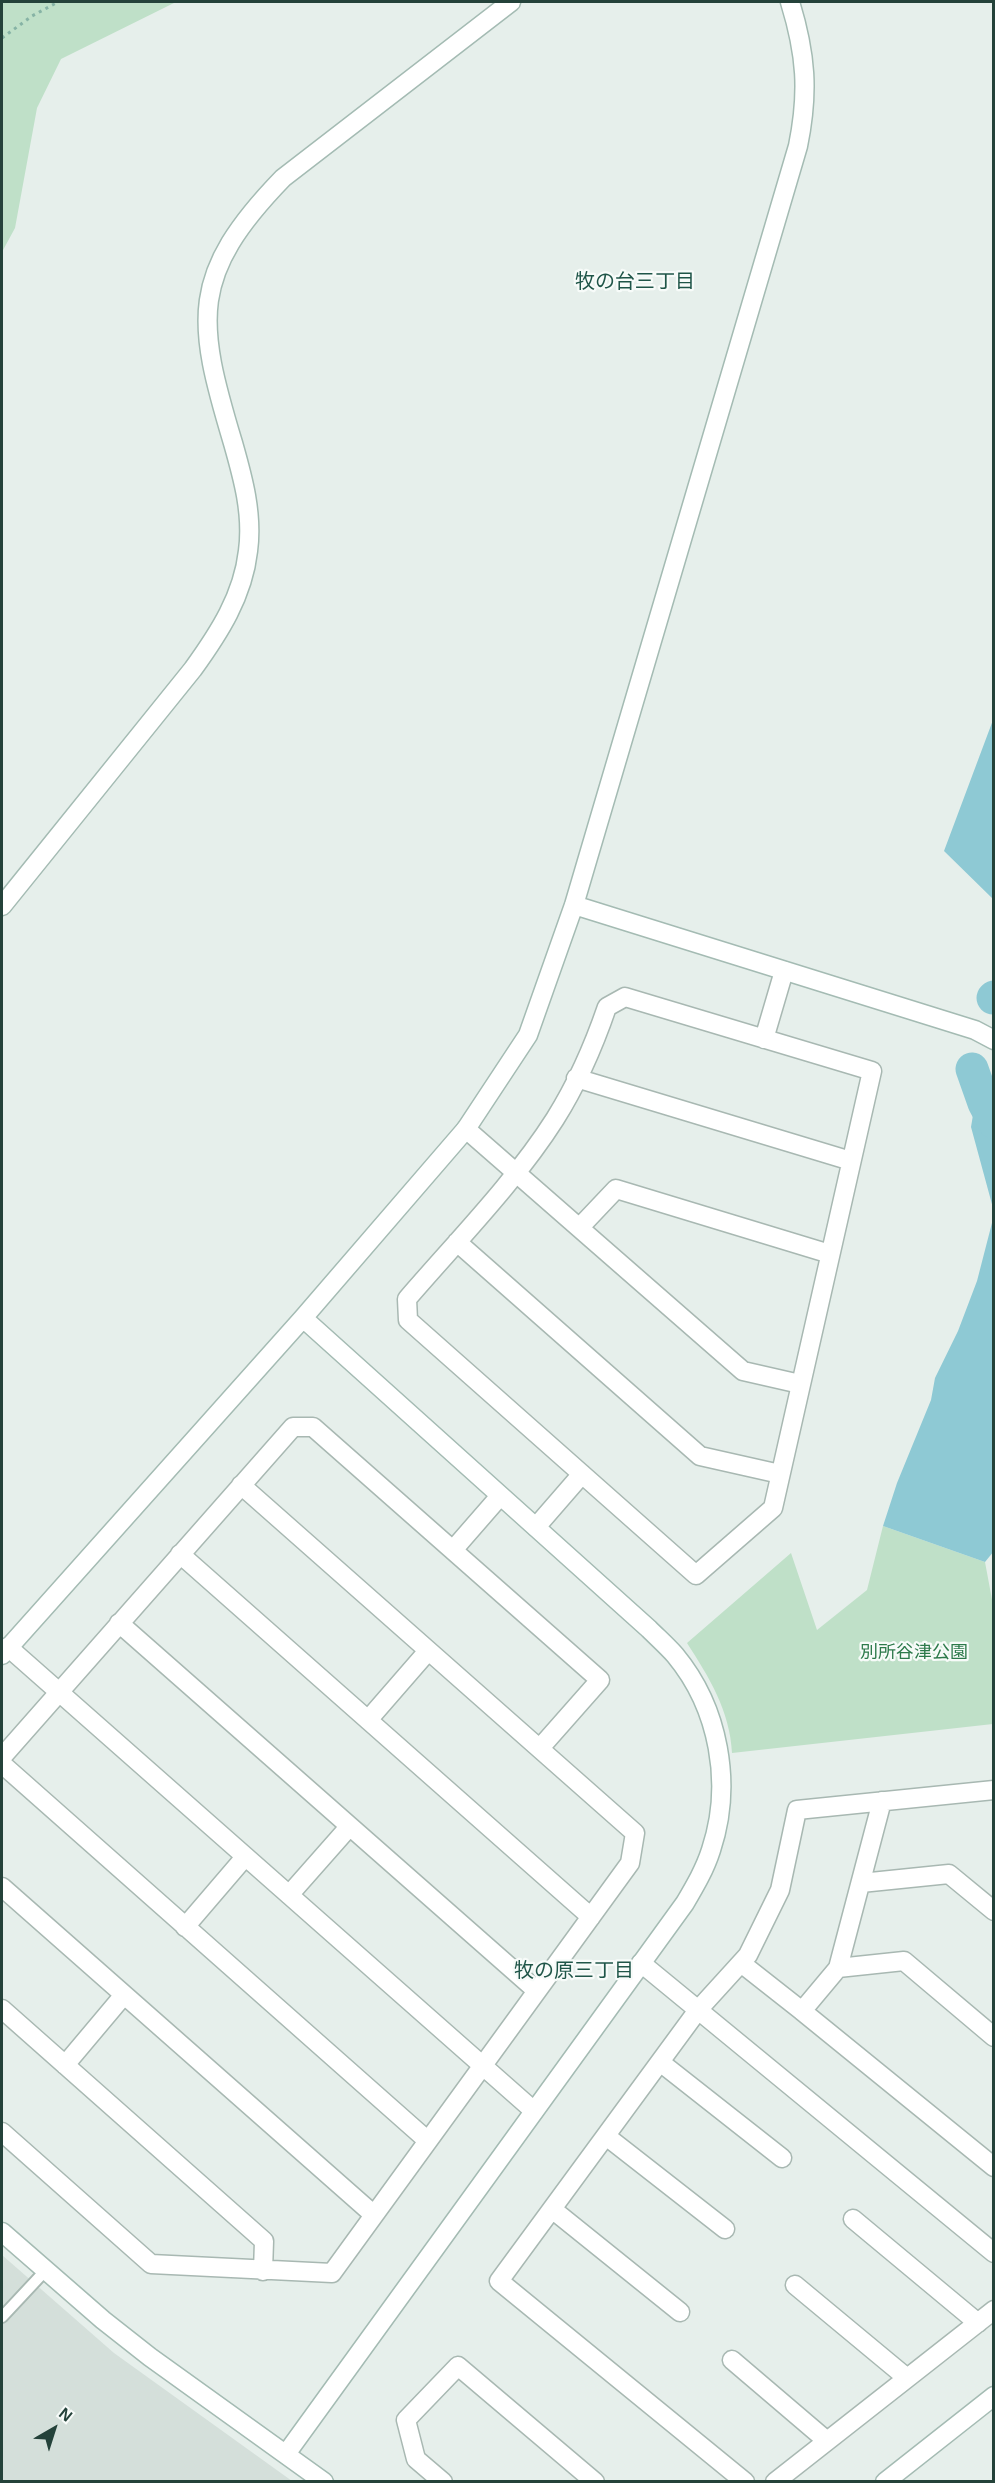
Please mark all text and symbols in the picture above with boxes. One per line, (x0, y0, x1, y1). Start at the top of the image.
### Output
district label: 牧の台三丁目 (575, 270, 695, 294)
park label: 別所谷津公園 (860, 1642, 968, 1664)
district label: 牧の原三丁目 (514, 1959, 634, 1983)
north arrow (24, 2399, 84, 2459)
text: N (56, 2404, 75, 2425)

